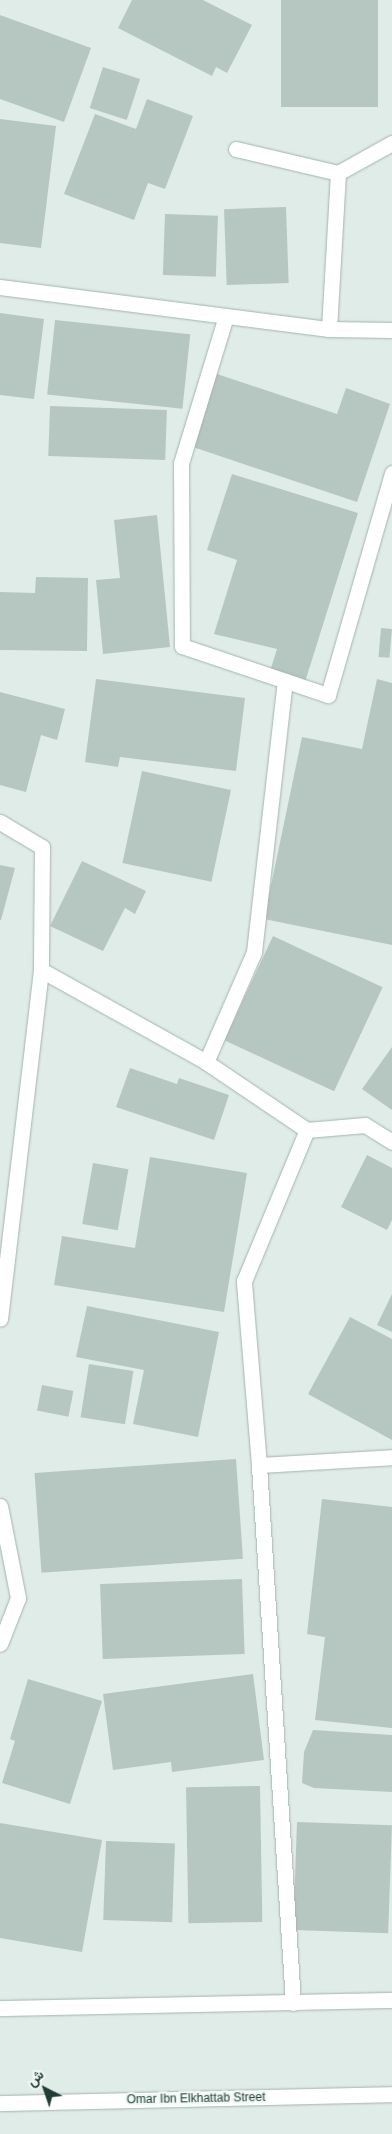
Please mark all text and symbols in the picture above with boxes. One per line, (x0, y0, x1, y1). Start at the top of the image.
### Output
north arrow (20, 2064, 70, 2114)
text: ش (24, 2066, 47, 2089)
street label: Omar Ibn Elkhattab Street (127, 2091, 265, 2107)

